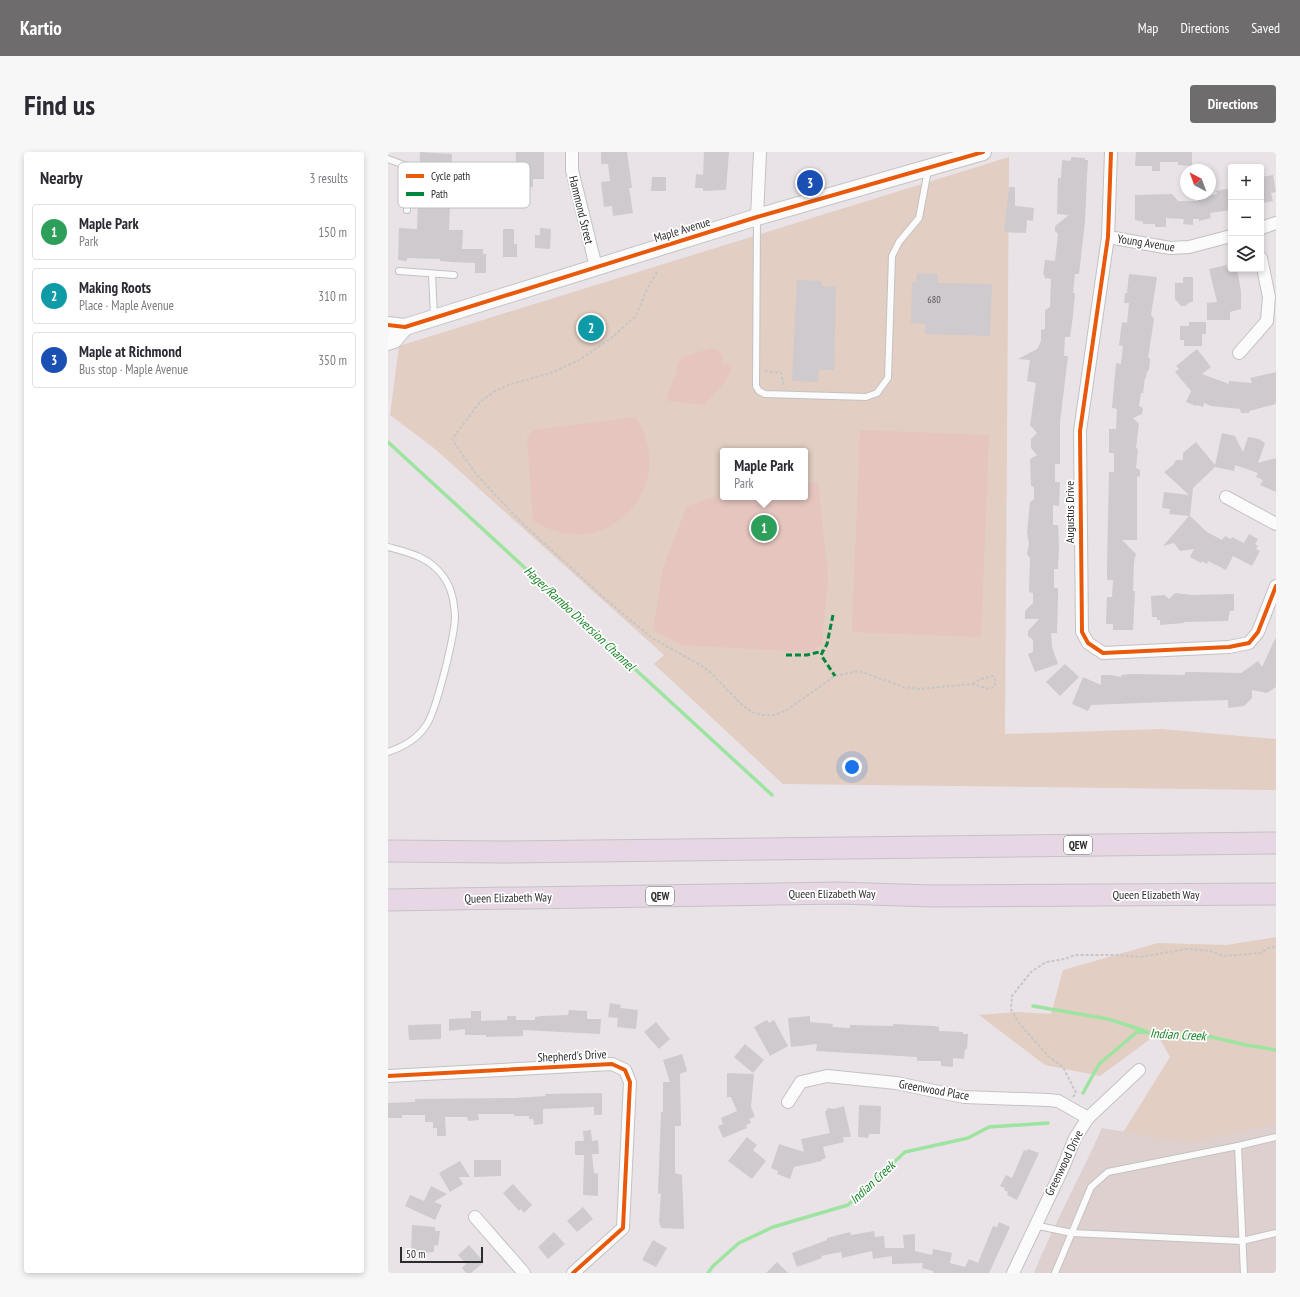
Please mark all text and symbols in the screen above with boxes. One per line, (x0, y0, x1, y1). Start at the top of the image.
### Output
text: Kartio (20, 16, 62, 40)
text: Map (1138, 19, 1158, 37)
text: Directions (1180, 19, 1229, 37)
text: Saved (1251, 19, 1280, 37)
button: Directions (1190, 85, 1276, 123)
text: Find us (24, 86, 95, 123)
legend (398, 162, 530, 208)
north arrow (1180, 164, 1216, 200)
map controls (1228, 164, 1264, 272)
button: + (1228, 164, 1264, 200)
text: Nearby (40, 167, 83, 189)
pin: 3 (797, 168, 823, 198)
text: Cycle path (431, 169, 470, 183)
text: 3 results (309, 170, 348, 187)
street label: Hammond Street (566, 174, 597, 246)
text: Path (431, 187, 448, 201)
button: − (1228, 200, 1264, 236)
text: Maple Park (79, 214, 139, 233)
street label: Maple Avenue (652, 214, 712, 245)
text: 1 (51, 224, 57, 241)
text: 150 m (318, 224, 347, 241)
street label: Young Avenue (1116, 231, 1176, 254)
text: Park (79, 233, 98, 250)
button: layers (1228, 236, 1264, 272)
text: Making Roots (79, 278, 151, 297)
text: 2 (51, 288, 57, 305)
text: 310 m (318, 288, 347, 305)
house number: 680 (927, 293, 941, 306)
text: Place · Maple Avenue (79, 297, 174, 314)
pin: 2 (578, 313, 604, 343)
text: Maple at Richmond (79, 342, 182, 361)
text: 3 (51, 352, 57, 369)
text: 350 m (318, 352, 347, 369)
text: Bus stop · Maple Avenue (79, 361, 188, 378)
popup (720, 448, 808, 500)
text: Maple Park (734, 456, 794, 475)
text: Park (734, 475, 754, 492)
street label: Augustus Drive (1062, 481, 1077, 543)
pin: 1 (751, 513, 777, 543)
water label: Hager/Rambo Diversion Channel (520, 562, 640, 676)
your location (842, 757, 862, 777)
road number: QEW (1064, 836, 1092, 854)
street label: Queen Elizabeth Way (788, 886, 876, 901)
road number: QEW (646, 887, 674, 905)
street label: Queen Elizabeth Way (1112, 887, 1200, 902)
street label: Queen Elizabeth Way (464, 889, 552, 906)
water label: Indian Creek (1150, 1025, 1208, 1045)
street label: Shepherd's Drive (537, 1046, 607, 1065)
street label: Greenwood Place (898, 1076, 971, 1103)
street label: Greenwood Drive (1041, 1127, 1086, 1198)
water label: Indian Creek (846, 1156, 900, 1208)
scale bar (400, 1245, 483, 1264)
text: 50 m (406, 1247, 425, 1261)

